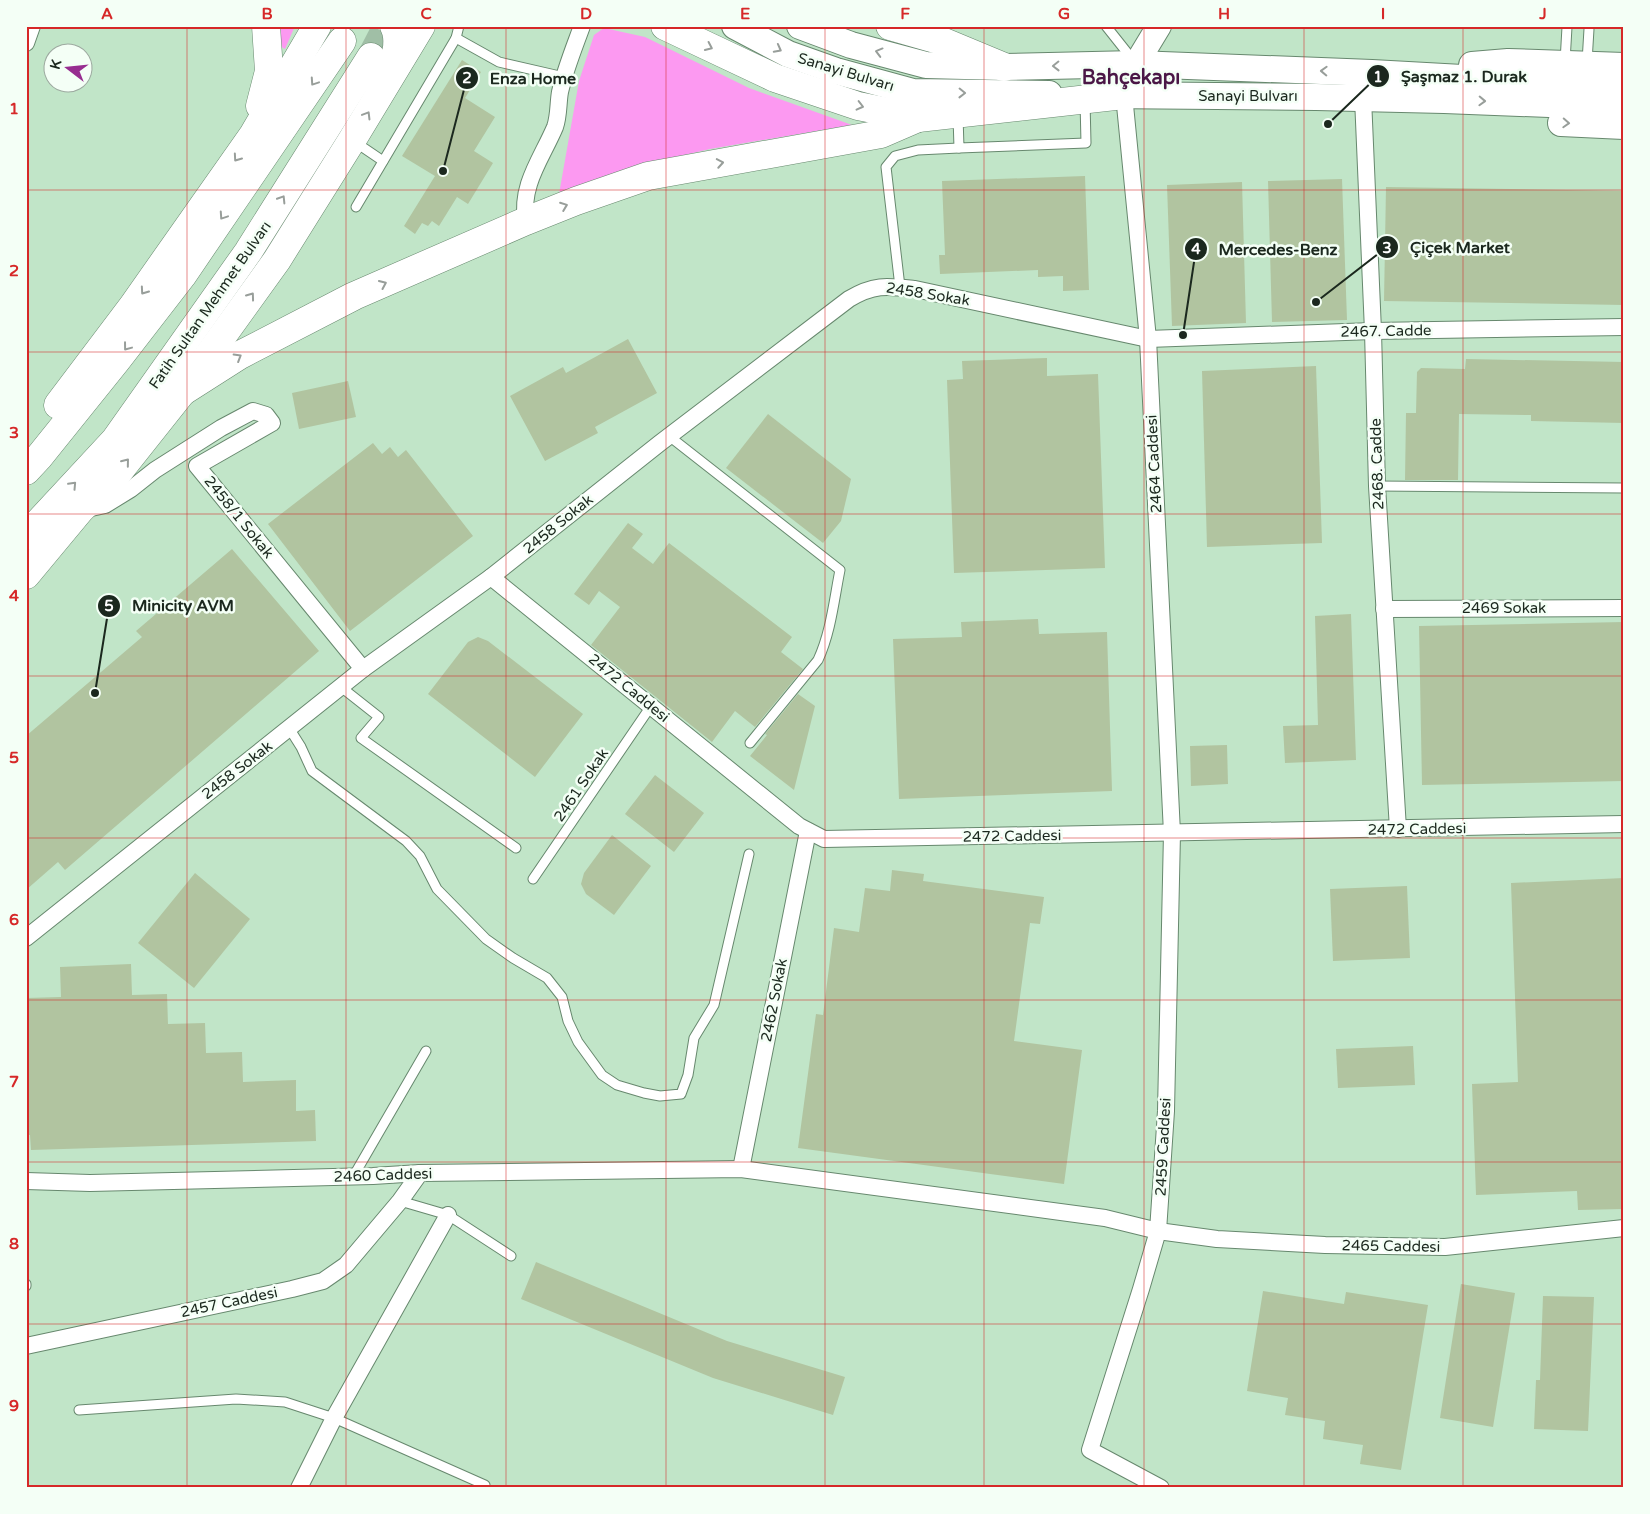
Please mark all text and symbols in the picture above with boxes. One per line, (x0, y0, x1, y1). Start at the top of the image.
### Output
text: A (101, 4, 113, 24)
text: B (261, 4, 273, 24)
text: C (420, 4, 432, 24)
text: D (580, 4, 592, 24)
text: E (740, 4, 750, 24)
text: F (900, 4, 910, 24)
text: G (1058, 4, 1070, 24)
text: H (1218, 4, 1230, 24)
text: I (1381, 4, 1385, 24)
text: J (1538, 4, 1547, 24)
one-way arrow (704, 41, 713, 51)
north arrow (42, 42, 92, 92)
one-way arrow (773, 43, 782, 53)
one-way arrow (875, 48, 883, 58)
street label: Sanayi Bulvarı (796, 49, 896, 95)
text: K (47, 57, 66, 71)
one-way arrow (1052, 61, 1060, 71)
callout: Şaşmaz 1. Durak (1366, 61, 1537, 92)
callout: Enza Home (454, 62, 586, 93)
district label: Bahçekapı (1082, 66, 1180, 90)
one-way arrow (1319, 66, 1327, 77)
text: Şaşmaz 1. Durak (1401, 67, 1527, 87)
text: 1 (1373, 68, 1383, 86)
text: 2 (462, 69, 472, 87)
text: Enza Home (490, 69, 576, 89)
one-way arrow (311, 76, 320, 85)
street label: Sanayi Bulvarı (1198, 87, 1298, 105)
one-way arrow (958, 88, 966, 98)
one-way arrow (1478, 96, 1486, 107)
text: 1 (9, 99, 19, 119)
one-way arrow (855, 100, 864, 111)
one-way arrow (361, 112, 371, 121)
one-way arrow (1562, 118, 1570, 128)
one-way arrow (234, 152, 243, 162)
one-way arrow (716, 159, 725, 169)
one-way arrow (276, 195, 285, 204)
one-way arrow (559, 202, 568, 212)
one-way arrow (219, 210, 229, 219)
street label: Fatih Sultan Mehmet Bulvarı (145, 218, 275, 392)
callout: Çiçek Market (1375, 232, 1520, 263)
callout: Mercedes-Benz (1183, 233, 1347, 264)
text: Çiçek Market (1410, 238, 1511, 258)
text: 3 (1382, 239, 1392, 257)
text: 4 (1191, 240, 1201, 258)
text: Mercedes-Benz (1219, 240, 1337, 260)
text: 2 (9, 261, 19, 281)
street label: 2458 Sokak (885, 278, 971, 310)
one-way arrow (378, 279, 387, 290)
one-way arrow (141, 285, 150, 294)
one-way arrow (245, 292, 254, 302)
street label: 2467. Cadde (1340, 321, 1432, 341)
one-way arrow (125, 341, 133, 350)
one-way arrow (232, 353, 241, 363)
street label: 2464 Caddesi (1142, 414, 1166, 514)
street label: 2468. Cadde (1366, 418, 1388, 510)
text: 3 (9, 423, 19, 443)
one-way arrow (120, 459, 128, 468)
street label: 2458/1 Sokak (200, 472, 278, 562)
one-way arrow (67, 482, 76, 491)
street label: 2458 Sokak (519, 490, 597, 558)
text: 4 (9, 586, 19, 606)
callout: Minicity AVM (96, 590, 244, 621)
text: Minicity AVM (132, 596, 234, 616)
text: 5 (104, 597, 114, 615)
street label: 2469 Sokak (1462, 599, 1546, 617)
street label: 2472 Caddesi (585, 650, 673, 726)
street label: 2458 Sokak (198, 737, 276, 803)
street label: 2461 Sokak (550, 745, 612, 825)
text: 5 (9, 748, 19, 768)
street label: 2472 Caddesi (1367, 819, 1467, 839)
street label: 2472 Caddesi (962, 826, 1062, 846)
text: 6 (9, 910, 19, 930)
street label: 2462 Sokak (757, 957, 791, 1043)
text: 7 (9, 1072, 19, 1092)
street label: 2459 Caddesi (1151, 1097, 1175, 1197)
street label: 2460 Caddesi (333, 1164, 433, 1186)
text: 8 (9, 1234, 19, 1254)
street label: 2465 Caddesi (1341, 1236, 1441, 1256)
street label: 2457 Caddesi (179, 1283, 279, 1321)
text: 9 (9, 1396, 19, 1416)

